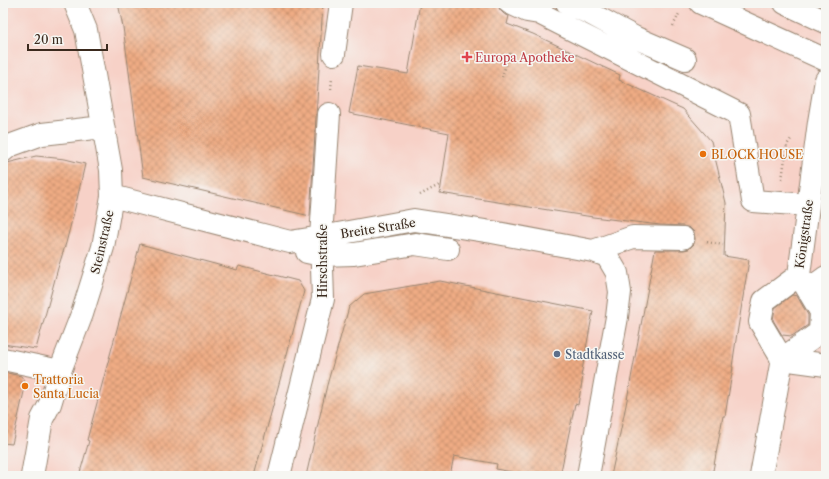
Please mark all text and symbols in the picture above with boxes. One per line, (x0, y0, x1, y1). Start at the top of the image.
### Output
scale bar (28, 26, 107, 52)
text: 20 m (34, 32, 63, 47)
place label: Europa Apotheke (475, 50, 575, 65)
marker: Europa Apotheke (462, 52, 472, 62)
place label: BLOCK HOUSE (711, 147, 803, 162)
marker: BLOCK HOUSE (698, 149, 708, 159)
street label: Königstraße (792, 198, 816, 269)
street label: Steinstraße (87, 208, 117, 275)
street label: Breite Straße (339, 215, 417, 241)
street label: Hirschstraße (315, 224, 330, 298)
place label: Stadtkasse (565, 347, 625, 362)
marker: Stadtkasse (552, 349, 562, 359)
place label: Trattoria Santa Lucia (33, 372, 100, 401)
marker: Trattoria Santa Lucia (20, 381, 30, 391)

